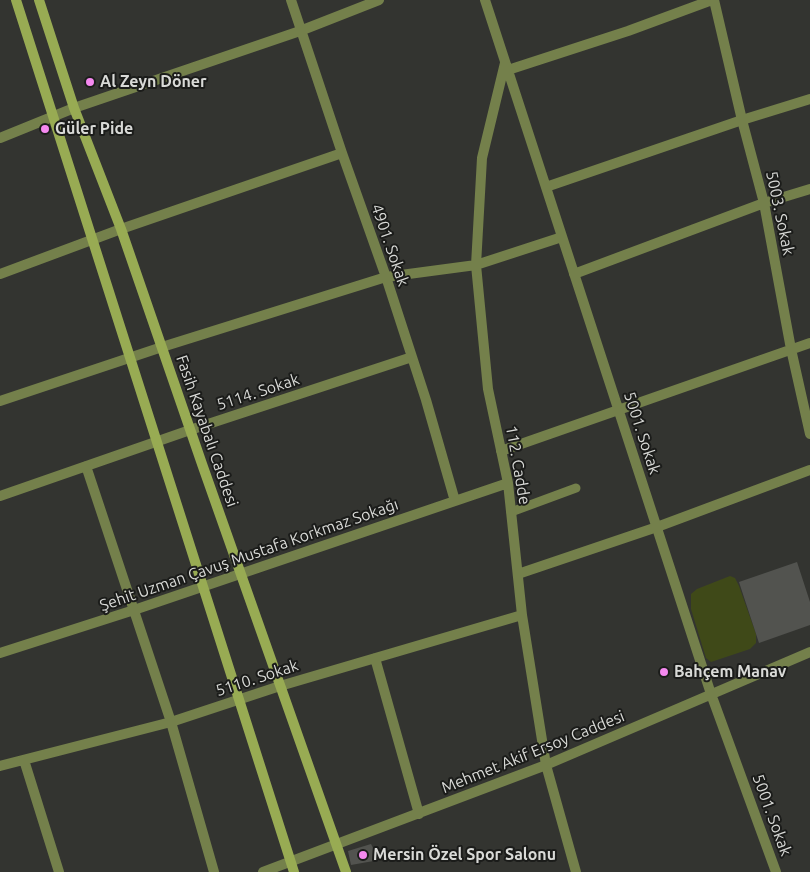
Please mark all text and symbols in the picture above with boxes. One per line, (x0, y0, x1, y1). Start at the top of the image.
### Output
place label: Al Zeyn Döner (100, 72, 207, 92)
marker: Al Zeyn Döner (84, 76, 96, 88)
place label: Güler Pide (55, 119, 133, 139)
marker: Güler Pide (39, 123, 51, 135)
street label: 5003. Sokak (762, 169, 798, 257)
street label: 4901. Sokak (367, 201, 413, 289)
street label: Fasih Kayabalı Caddesi (172, 353, 242, 509)
street label: 5114. Sokak (214, 370, 302, 414)
street label: 5001. Sokak (620, 389, 664, 477)
street label: 112. Cadde (502, 424, 534, 506)
street label: Şehit Uzman Çavuş Mustafa Korkmaz Sokağı (97, 495, 401, 615)
street label: 5110. Sokak (213, 656, 301, 700)
place label: Bahçem Manav (674, 662, 786, 682)
marker: Bahçem Manav (658, 666, 670, 678)
street label: Mehmet Akif Ersoy Caddesi (439, 706, 627, 798)
street label: 5001. Sokak (748, 771, 796, 859)
place label: Mersin Özel Spor Salonu (373, 845, 556, 865)
marker: Mersin Özel Spor Salonu (357, 849, 369, 861)

